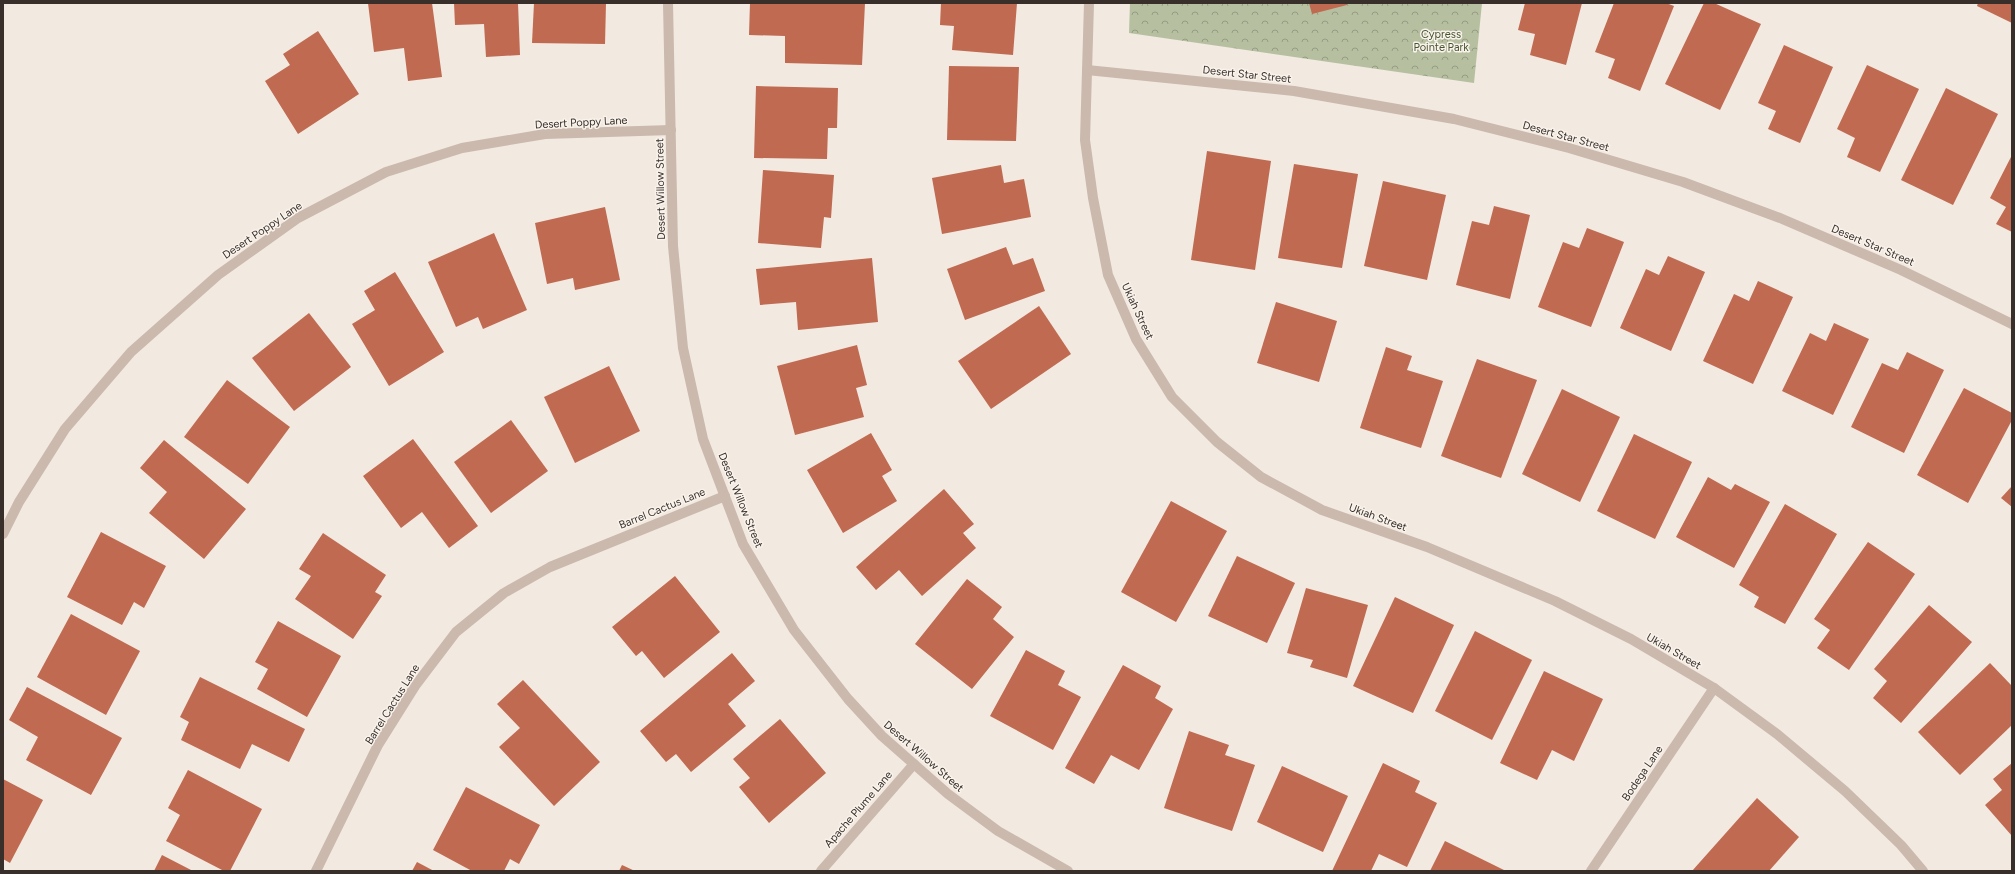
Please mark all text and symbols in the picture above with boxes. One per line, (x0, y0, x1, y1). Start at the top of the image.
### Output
park label: Cypress Pointe Park (1413, 28, 1469, 54)
street label: Desert Star Street (1202, 63, 1292, 86)
street label: Desert Poppy Lane (534, 114, 628, 131)
street label: Desert Star Street (1521, 119, 1611, 154)
street label: Desert Willow Street (653, 138, 668, 240)
street label: Desert Poppy Lane (220, 199, 304, 262)
street label: Desert Star Street (1829, 222, 1916, 269)
street label: Ukiah Street (1119, 281, 1156, 342)
street label: Desert Willow Street (715, 451, 766, 550)
street label: Barrel Cactus Lane (617, 485, 707, 532)
street label: Ukiah Street (1347, 501, 1409, 534)
street label: Ukiah Street (1644, 631, 1703, 672)
street label: Barrel Cactus Lane (363, 662, 422, 747)
street label: Desert Willow Street (881, 718, 966, 795)
street label: Bodega Lane (1619, 743, 1666, 803)
street label: Apache Plume Lane (822, 769, 895, 850)

